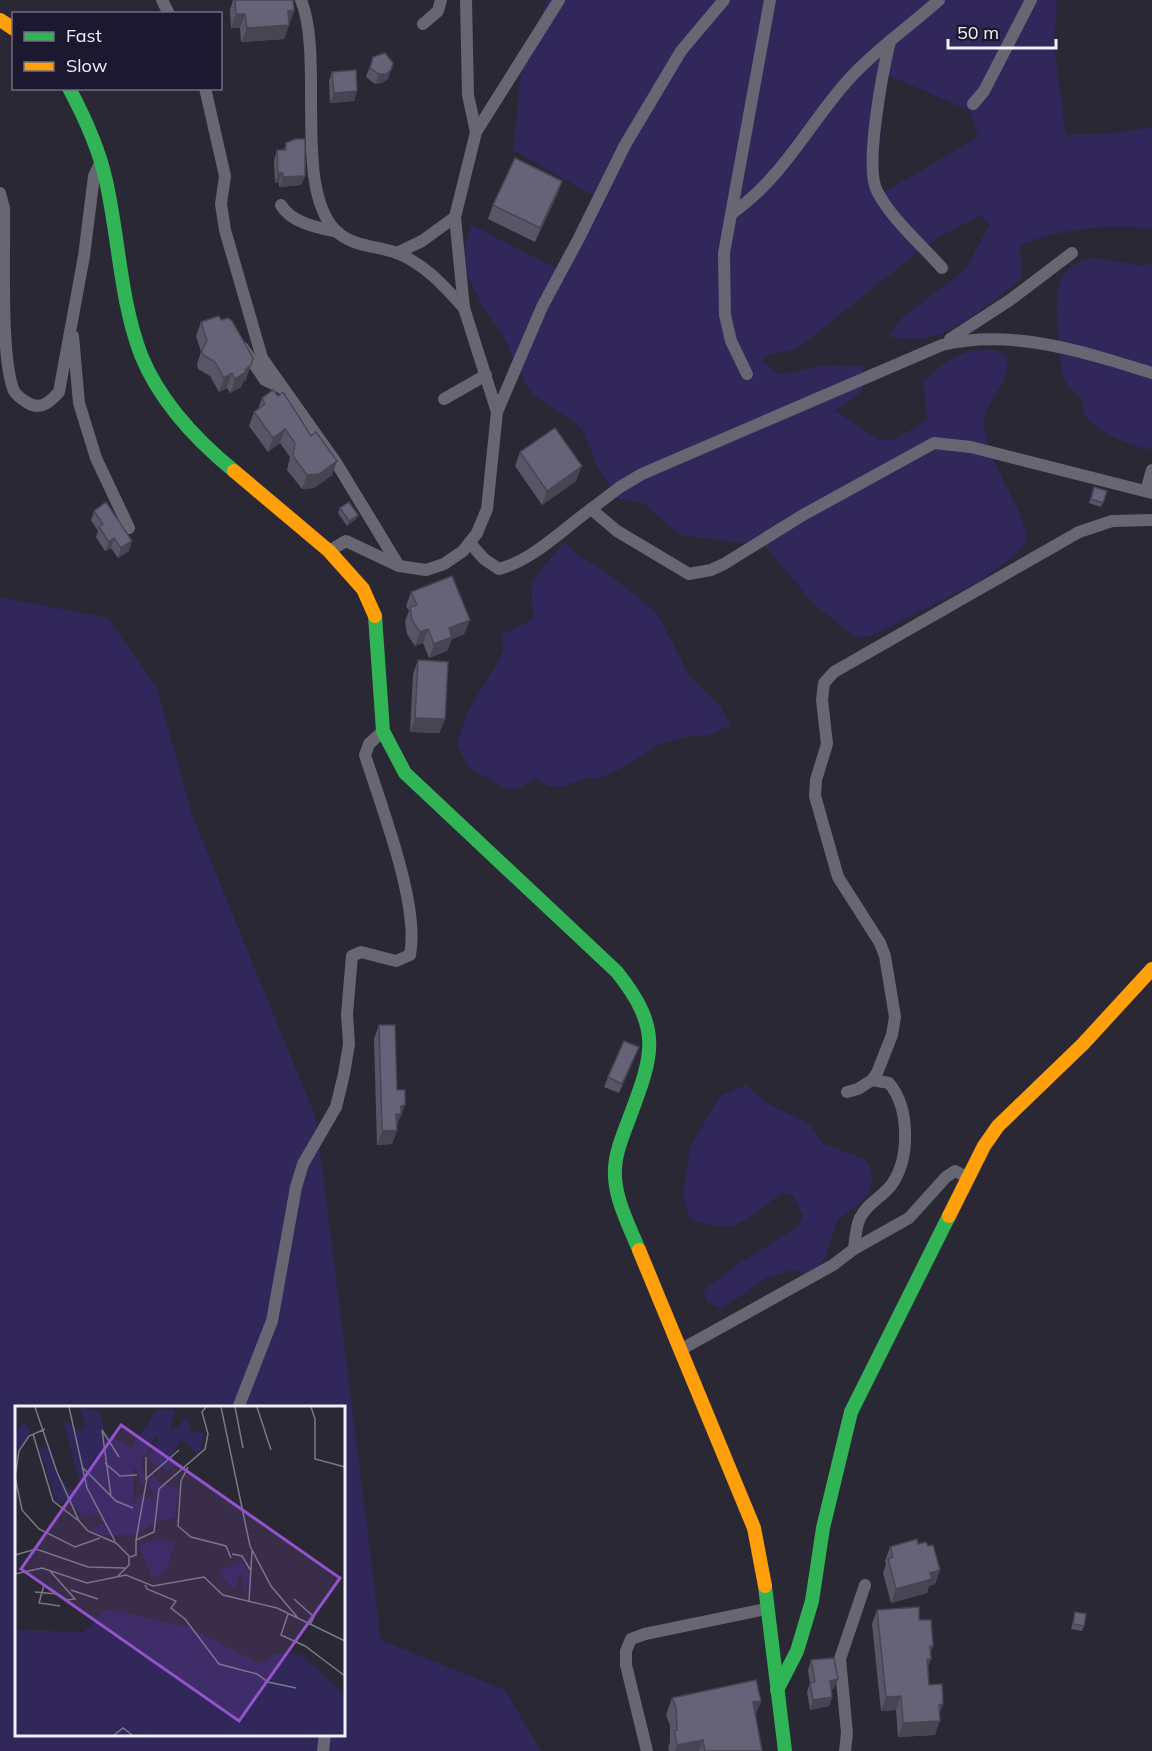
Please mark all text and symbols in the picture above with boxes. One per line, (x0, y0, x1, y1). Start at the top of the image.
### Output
legend (12, 12, 222, 90)
scale bar (948, 12, 1056, 50)
text: 50 m (957, 21, 999, 44)
text: Fast (66, 24, 102, 47)
text: Slow (66, 54, 108, 77)
inset map (15, 1406, 345, 1736)

